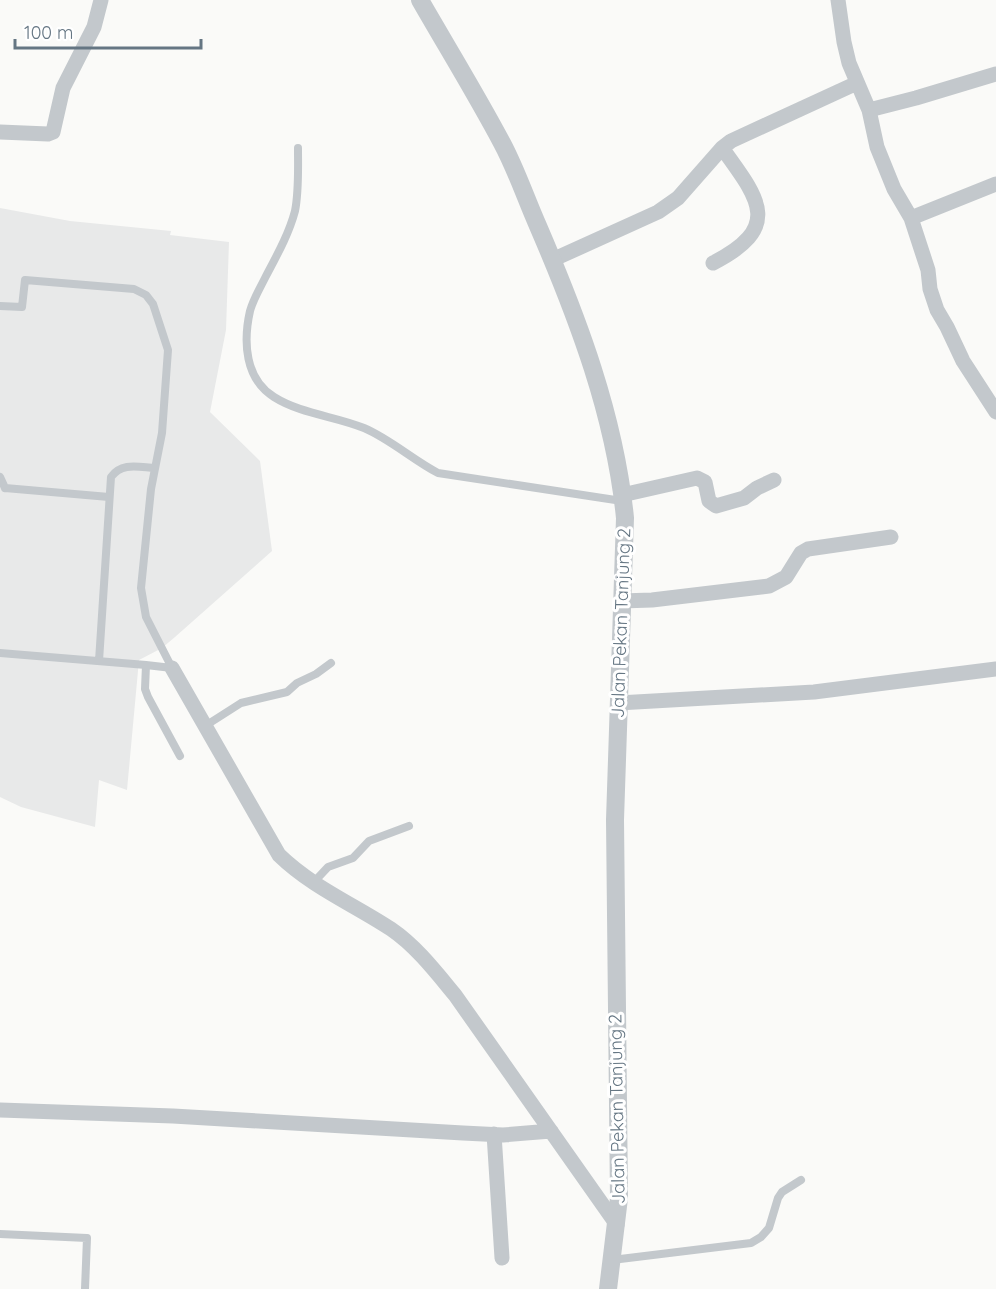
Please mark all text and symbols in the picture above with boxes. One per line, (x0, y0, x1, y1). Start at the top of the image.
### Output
scale bar (15, 12, 201, 50)
text: 100 m (24, 21, 73, 44)
street label: Jalan Pekan Tanjung 2 (606, 528, 635, 718)
street label: Jalan Pekan Tanjung 2 (603, 1014, 630, 1204)

